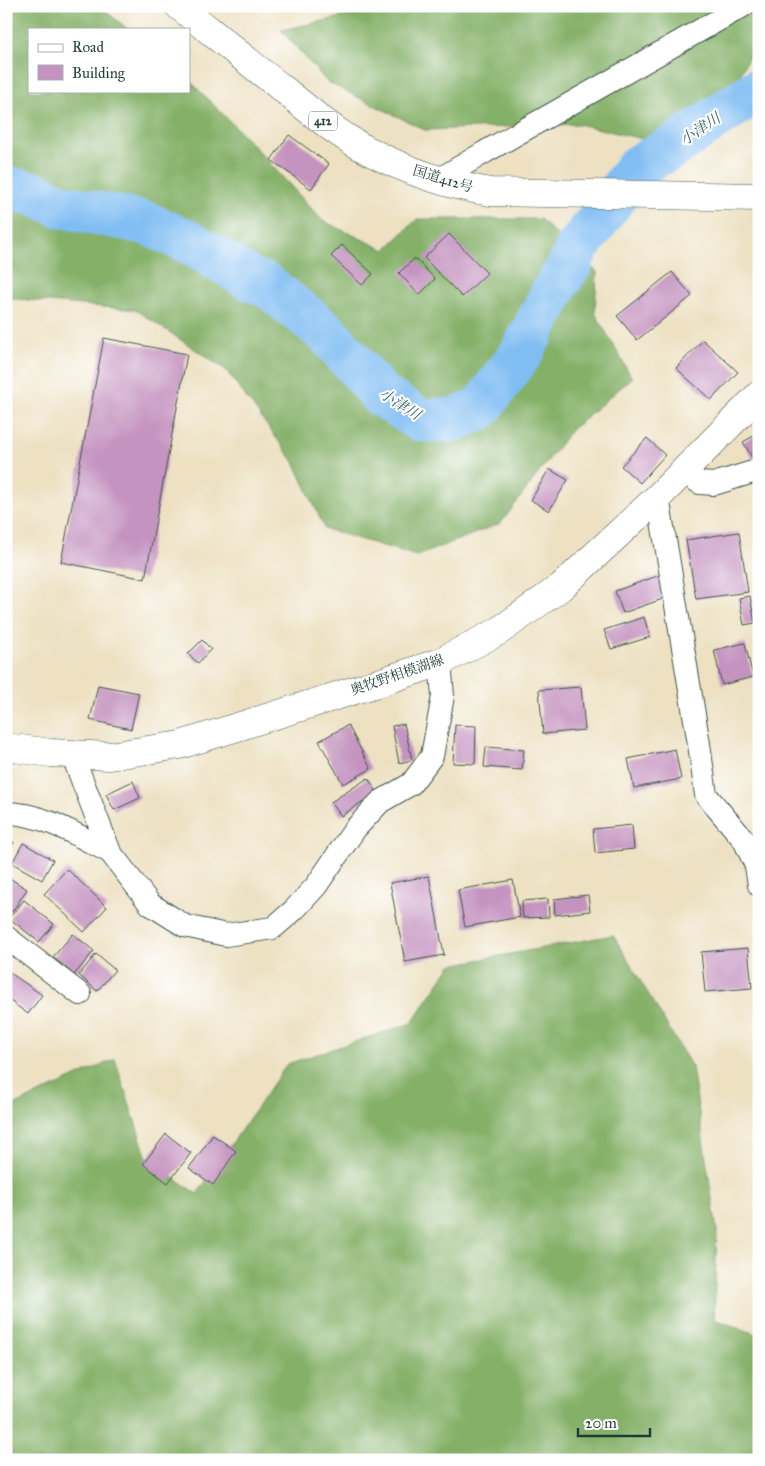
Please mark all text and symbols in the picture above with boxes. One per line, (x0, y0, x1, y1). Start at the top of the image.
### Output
legend (28, 28, 190, 92)
text: Road (72, 38, 104, 56)
text: Building (72, 64, 126, 82)
water label: 小津川 (676, 108, 725, 149)
road number: 412 (309, 112, 337, 130)
street label: 国道412号 (411, 162, 475, 196)
water label: 小津川 (376, 384, 426, 425)
street label: 奥牧野相模湖線 (348, 651, 446, 699)
scale bar (578, 1406, 650, 1438)
text: 20 m (585, 1414, 617, 1432)

